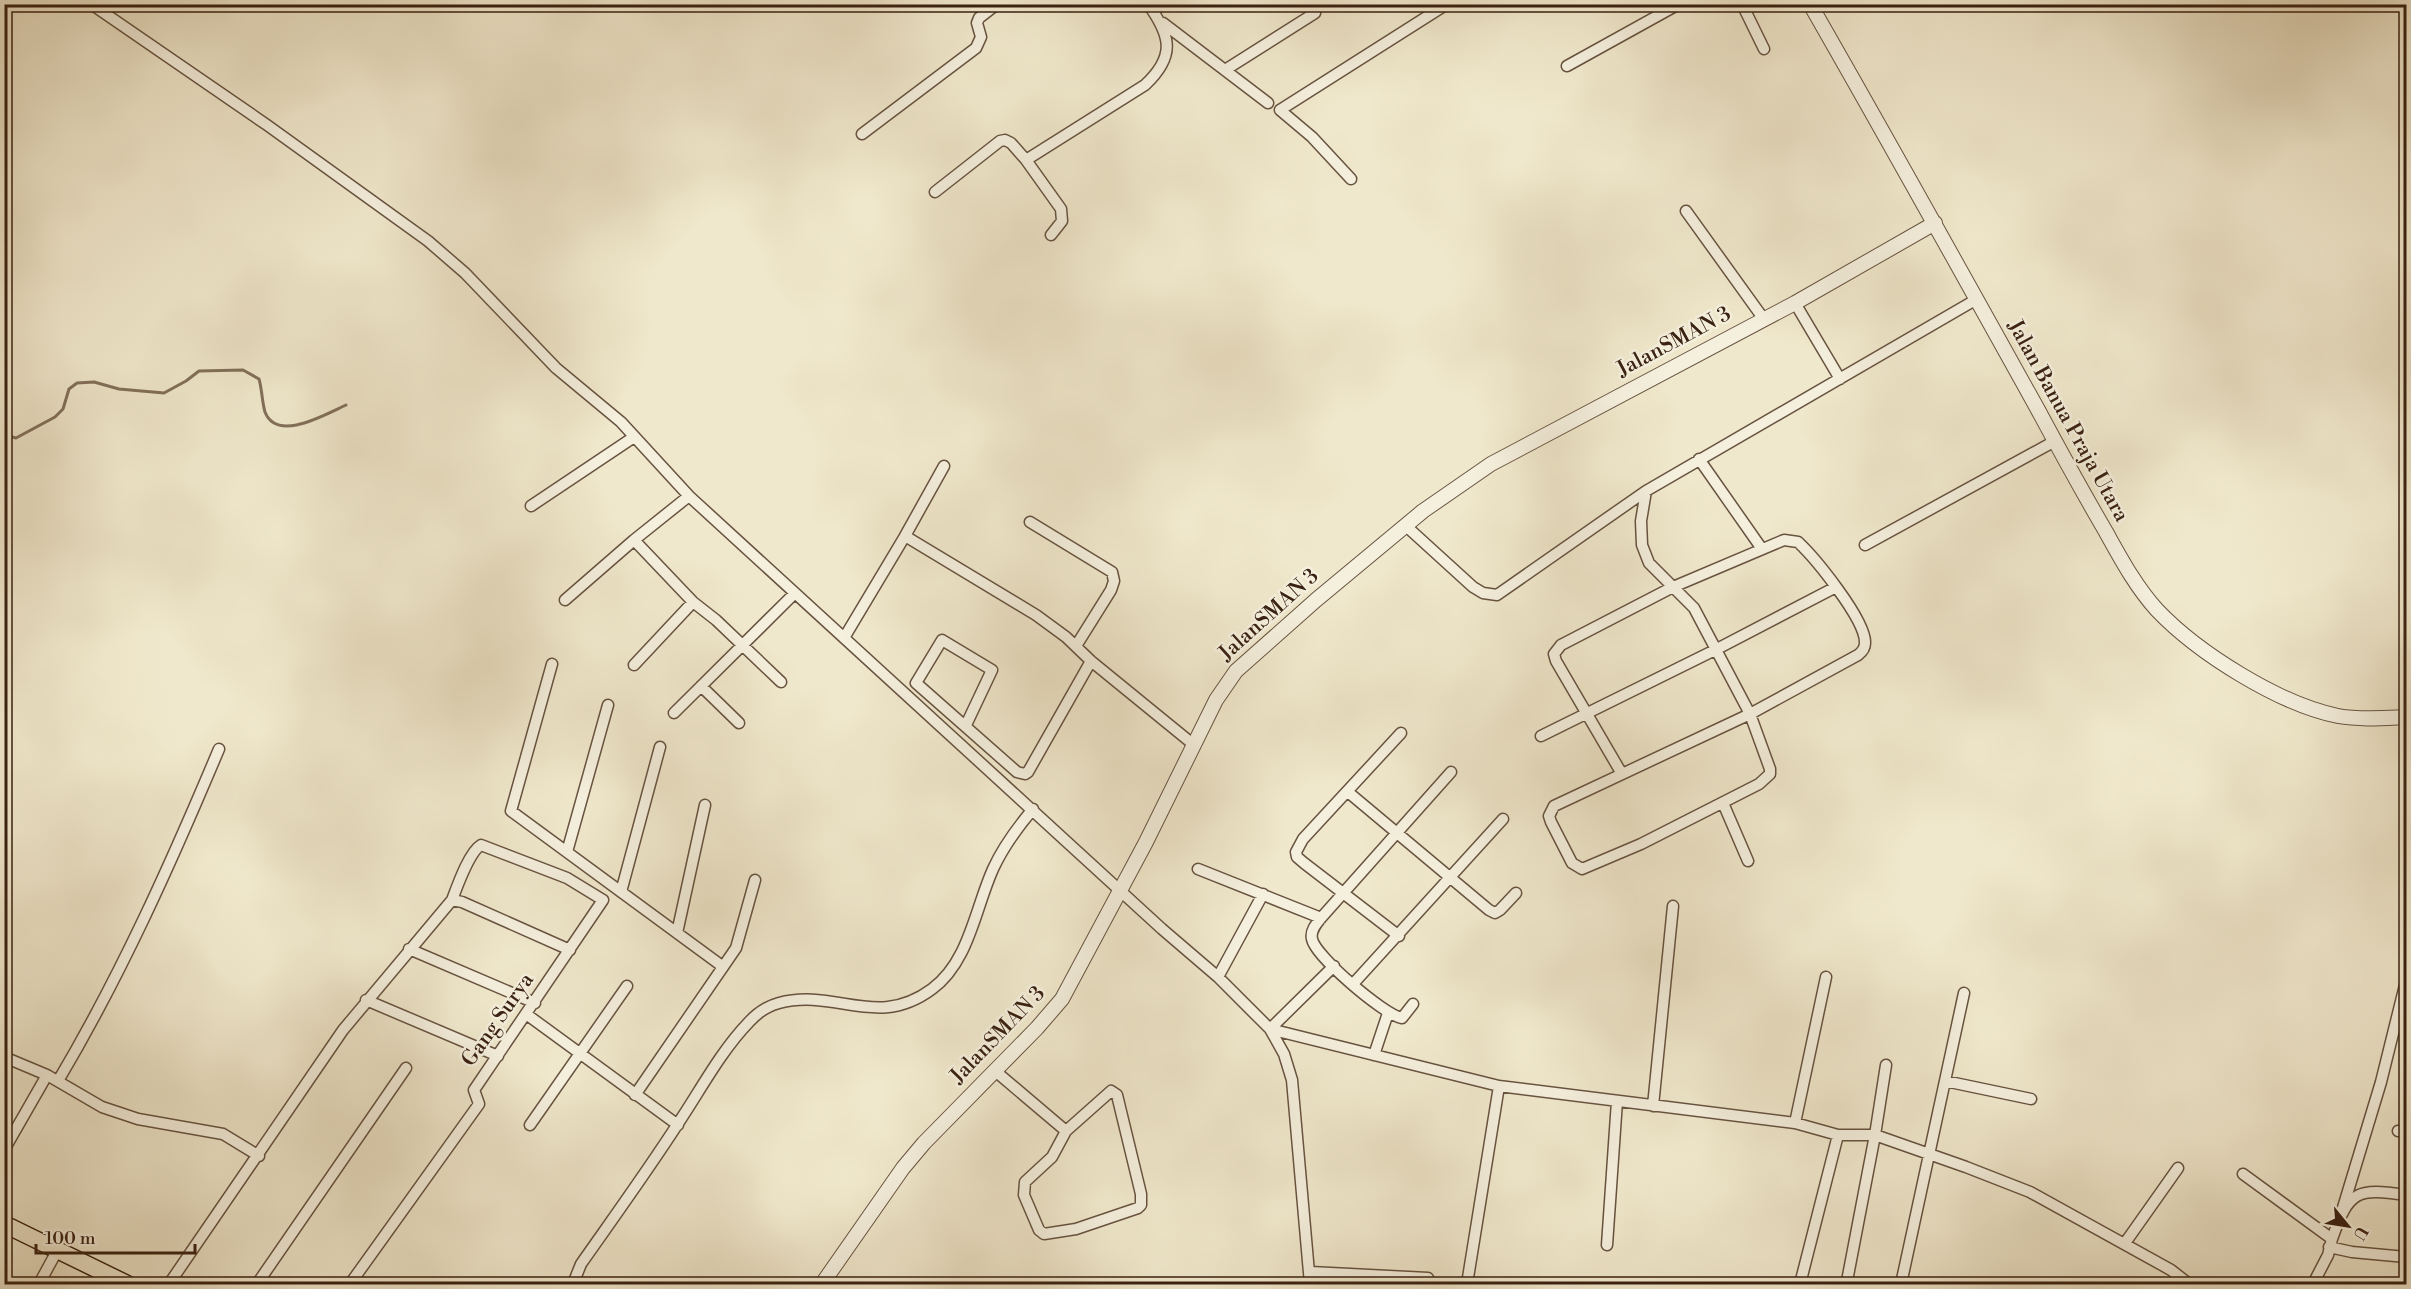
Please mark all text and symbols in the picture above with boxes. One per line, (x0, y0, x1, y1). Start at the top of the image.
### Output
street label: JalanSMAN 3 (1612, 301, 1735, 383)
street label: Jalan Banua Praja Utara (2001, 315, 2135, 527)
street label: JalanSMAN 3 (1213, 563, 1324, 667)
street label: Gang Surya (456, 968, 540, 1072)
street label: JalanSMAN 3 (944, 981, 1051, 1090)
north arrow (2318, 1196, 2378, 1256)
scale bar (36, 1217, 195, 1255)
text: U (2348, 1223, 2372, 1244)
text: 100 m (45, 1227, 96, 1250)

